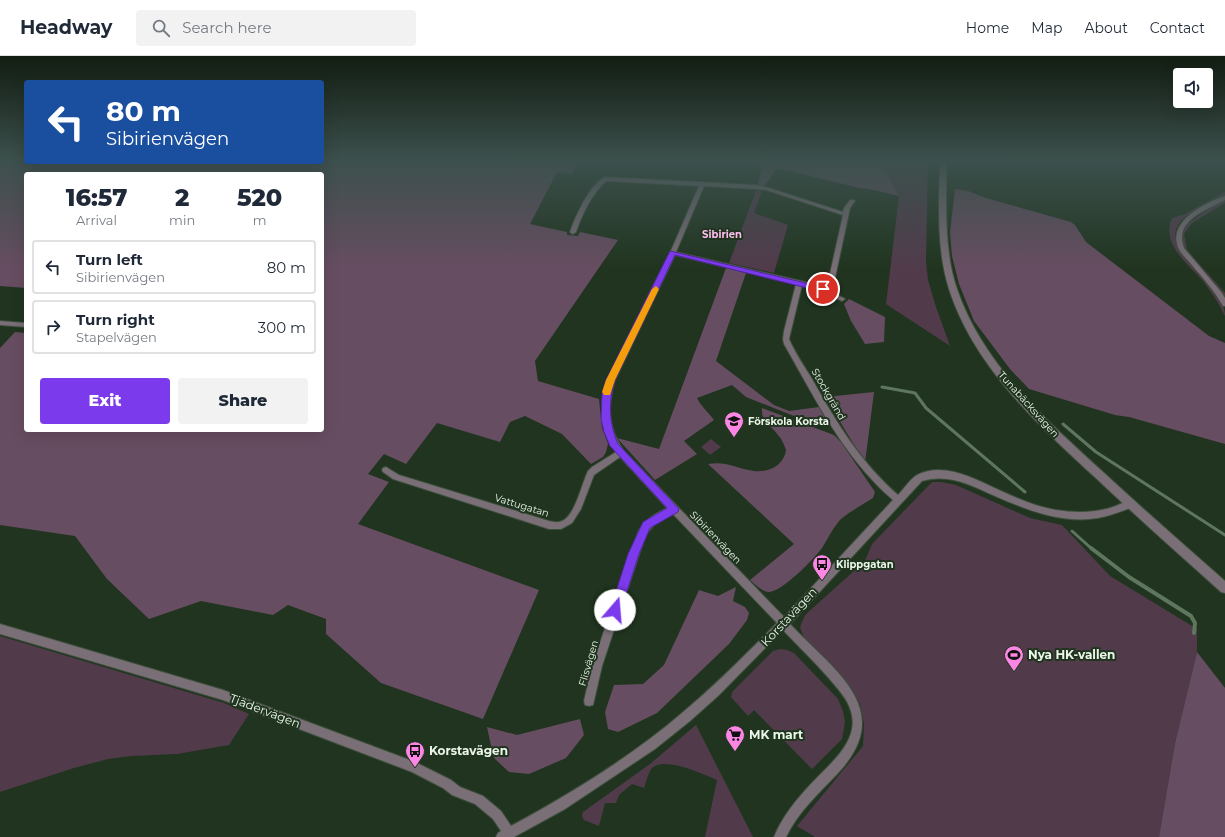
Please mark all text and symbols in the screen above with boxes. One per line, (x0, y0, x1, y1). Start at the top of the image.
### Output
search box (136, 10, 416, 46)
text: Headway (20, 16, 112, 39)
icon: search (150, 17, 172, 39)
text: Search here (182, 18, 272, 37)
text: Home (966, 19, 1009, 37)
text: Map (1031, 19, 1062, 37)
text: About (1084, 19, 1128, 37)
text: Contact (1150, 19, 1205, 37)
map controls (1173, 68, 1213, 108)
button: sound (1173, 68, 1213, 108)
text: 80 m (106, 94, 181, 128)
icon: left (40, 96, 92, 148)
text: Sibirienvägen (106, 128, 229, 150)
text: 16:57 (66, 183, 127, 212)
text: 2 (175, 183, 189, 212)
text: 520 (237, 183, 282, 212)
text: Arrival (76, 212, 117, 228)
text: min (169, 212, 195, 228)
text: m (253, 212, 266, 228)
district label: Sibirien (702, 228, 742, 241)
text: Turn left (76, 250, 143, 269)
icon: left (42, 256, 64, 278)
text: 80 m (267, 258, 306, 277)
text: Sibirienvägen (76, 269, 165, 285)
pin (806, 272, 840, 306)
icon: arrive (812, 278, 834, 300)
text: Turn right (76, 310, 155, 329)
icon: right (42, 316, 64, 338)
text: 300 m (258, 318, 306, 337)
text: Stapelvägen (76, 329, 157, 345)
street label: Stockgränd (809, 366, 849, 422)
street label: Tunabäcksvägen (996, 369, 1062, 440)
button: Exit (40, 378, 170, 424)
button: Share (178, 378, 308, 424)
school or university icon: Förskola Korsta (723, 410, 745, 438)
place label: Förskola Korsta (748, 415, 829, 428)
street label: Vattugatan (493, 491, 551, 520)
street label: Sibirienvägen (687, 508, 744, 566)
bus stop icon: Klippgatan (811, 553, 833, 581)
place label: Klippgatan (836, 558, 894, 571)
street label: Korstavägen (758, 584, 820, 649)
position arrow (594, 589, 636, 631)
street label: Flisvägen (576, 639, 601, 688)
sports icon: Nya HK-vallen (1003, 644, 1025, 672)
place label: Nya HK-vallen (1028, 647, 1115, 662)
street label: Tjädervägen (228, 690, 303, 731)
supermarket icon: MK mart (724, 724, 746, 752)
place label: MK mart (749, 727, 804, 742)
bus stop icon: Korstavägen (404, 740, 426, 768)
place label: Korstavägen (429, 743, 508, 758)

